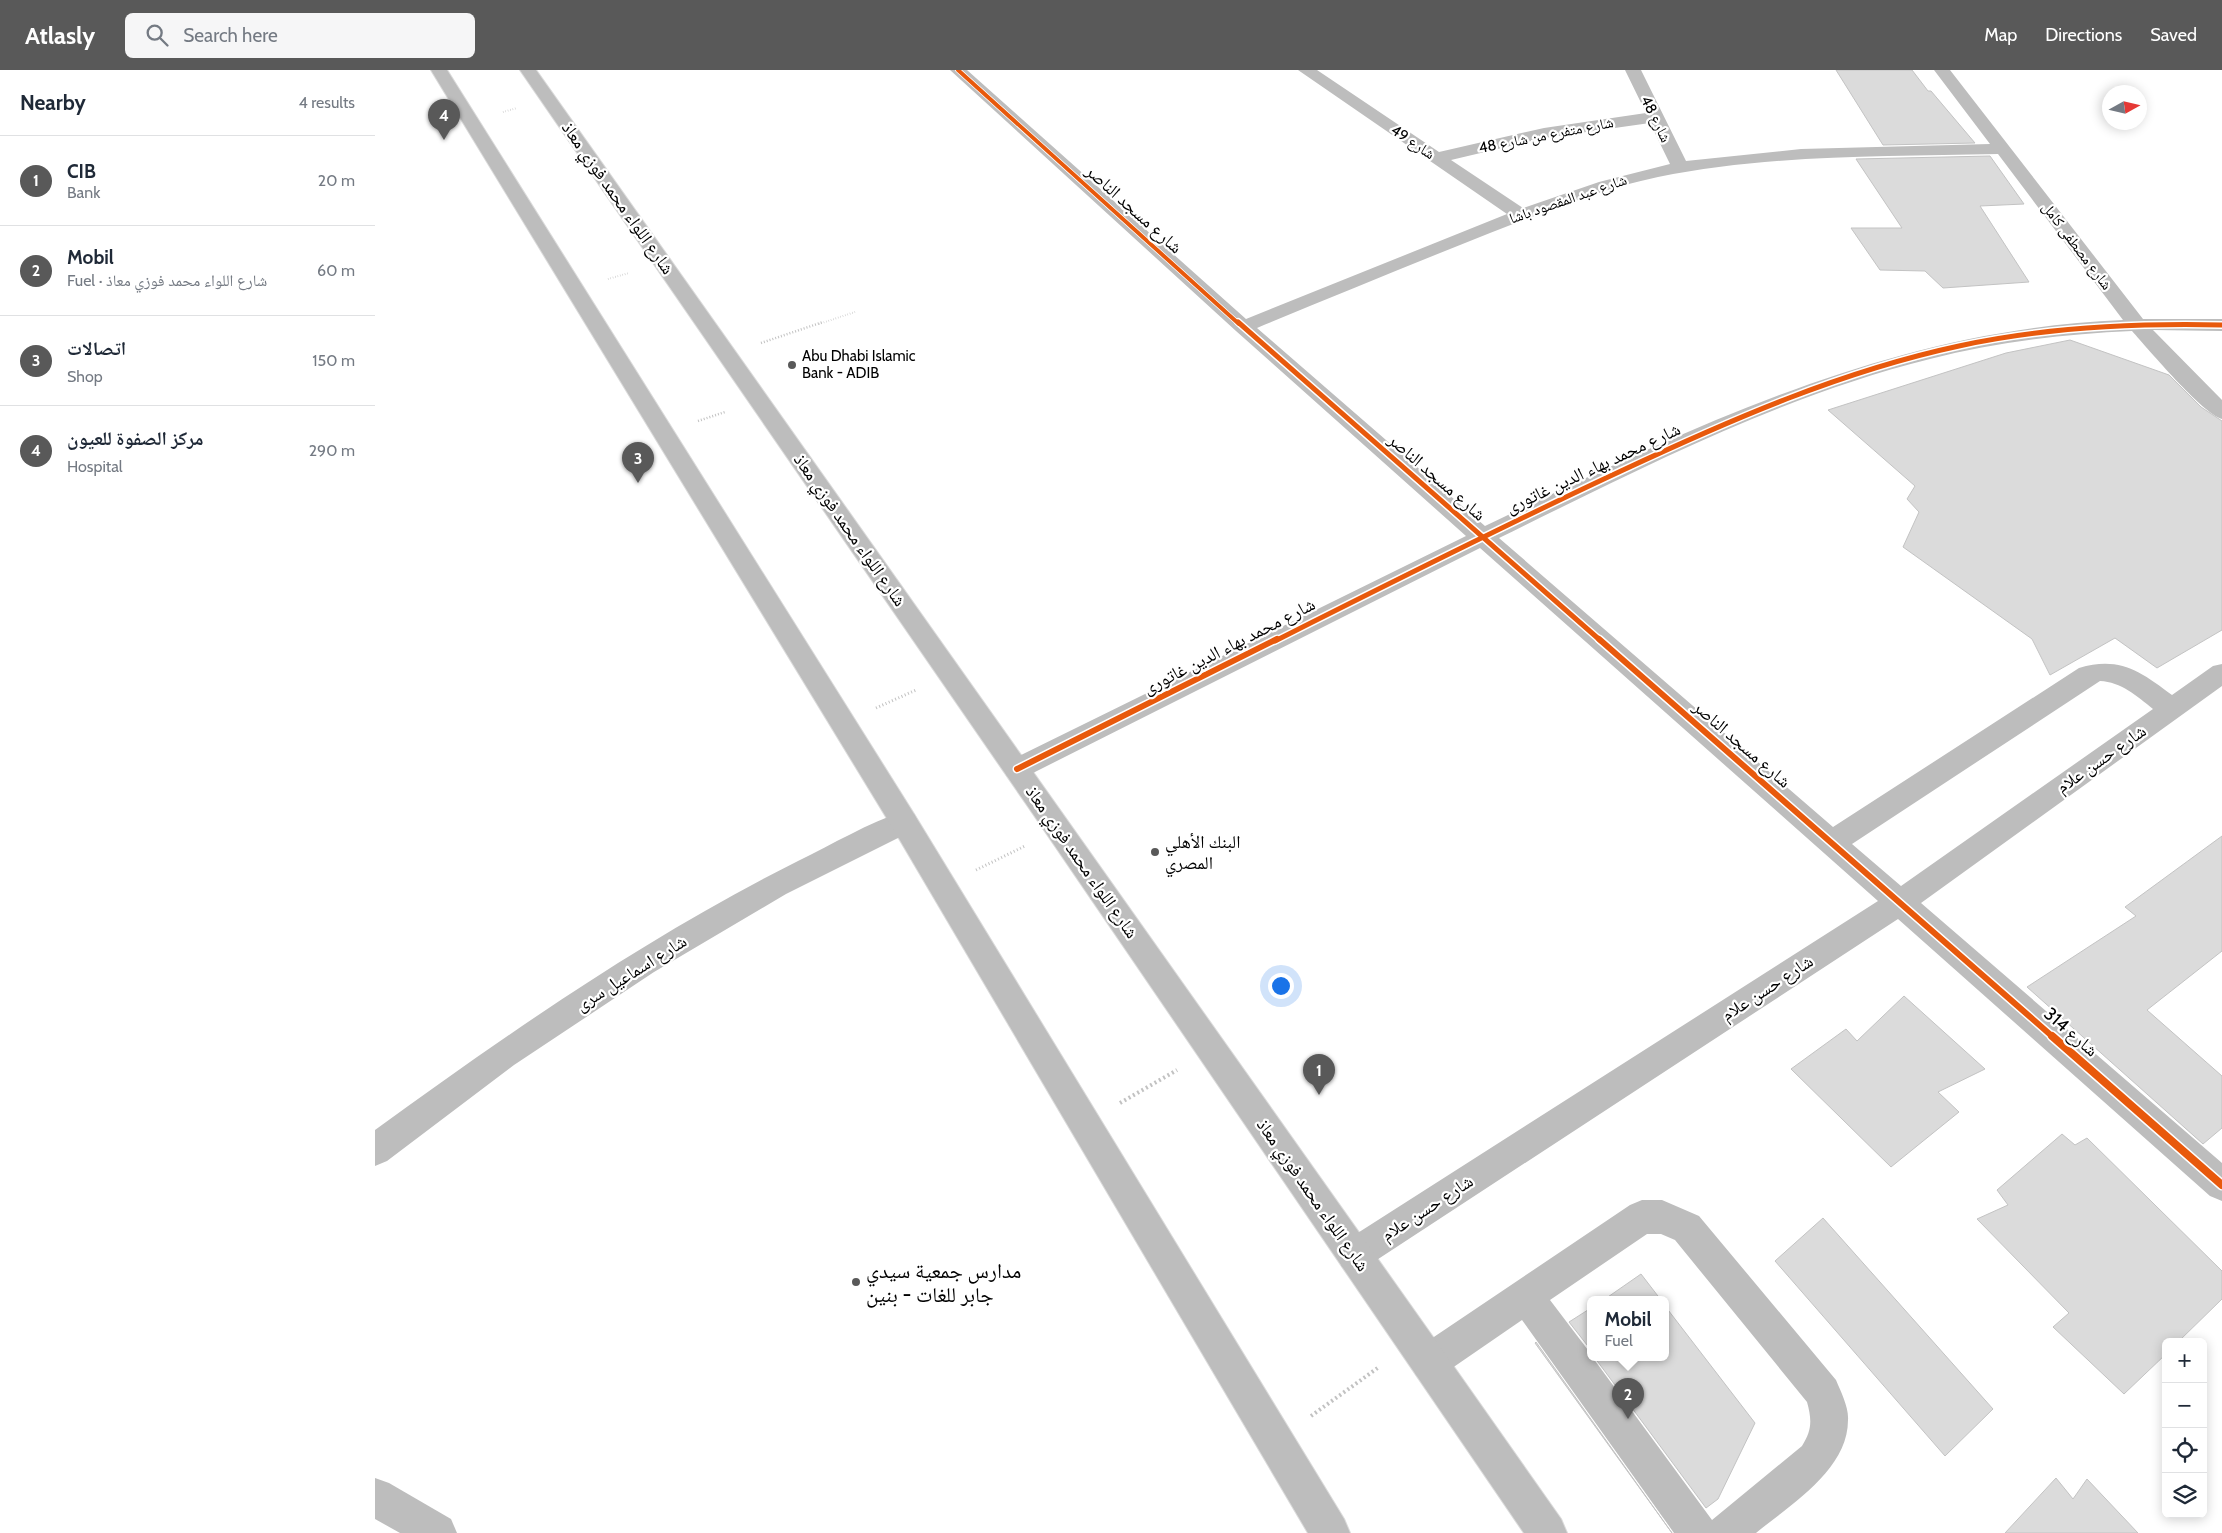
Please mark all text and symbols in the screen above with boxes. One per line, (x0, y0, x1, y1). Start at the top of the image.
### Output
search box (125, 13, 475, 58)
text: Atlasly (25, 21, 95, 50)
icon: search (143, 21, 171, 49)
text: Search here (183, 24, 278, 47)
text: Map (1984, 24, 2017, 46)
text: Directions (2045, 24, 2122, 46)
text: Saved (2150, 24, 2197, 46)
north arrow (2102, 85, 2147, 130)
text: Nearby (20, 90, 86, 115)
text: 4 results (298, 93, 355, 112)
street label: شارع 48 (1636, 93, 1675, 146)
pin: 4 (428, 99, 460, 140)
street label: شارع متفرع من شارع 48 (1477, 113, 1615, 158)
street label: شارع اللواء محمد فوزي معاذ (554, 117, 679, 281)
street label: شارع 49 (1387, 121, 1438, 164)
street label: شارع مسجد الناصر (1080, 159, 1187, 258)
text: CIB (67, 160, 96, 183)
street label: شارع عبد المقصود باشا (1507, 170, 1629, 228)
text: 1 (33, 171, 39, 190)
text: 20 m (318, 171, 355, 190)
text: Bank (67, 183, 100, 202)
street label: شارع مصطفى كامل (2037, 199, 2116, 294)
text: Mobil (67, 246, 114, 269)
text: 2 (32, 261, 40, 280)
text: 60 m (317, 261, 355, 280)
text: Fuel · شارع اللواء محمد فوزي معاذ (67, 271, 267, 290)
text: اتصالات (67, 337, 126, 360)
place label: Abu Dhabi Islamic Bank - ADIB (802, 347, 916, 382)
text: 3 (32, 351, 40, 370)
text: 150 m (312, 351, 355, 370)
marker: Abu Dhabi Islamic Bank - ADIB (786, 359, 798, 371)
text: Shop (67, 367, 103, 386)
street label: شارع محمد بهاء الدين غاتورى (1502, 418, 1684, 518)
text: مركز الصفوة للعيون (67, 427, 204, 450)
street label: شارع مسجد الناصر (1383, 428, 1490, 525)
text: 4 (31, 441, 41, 460)
text: 290 m (309, 441, 355, 460)
pin: 3 (622, 442, 654, 483)
street label: شارع اللواء محمد فوزي معاذ (786, 449, 911, 613)
text: Hospital (67, 457, 123, 476)
street label: شارع محمد بهاء الدين غاتورى (1139, 593, 1319, 699)
street label: شارع مسجد الناصر (1688, 695, 1795, 792)
street label: شارع حسن علام (2052, 720, 2151, 799)
street label: شارع اللواء محمد فوزي معاذ (1018, 781, 1143, 945)
place label: البنك الأهلي المصري (1165, 831, 1240, 878)
marker: البنك الأهلي المصري (1149, 846, 1161, 858)
street label: شارع اسماعيل سرى (571, 930, 691, 1016)
street label: شارع حسن علام (1717, 950, 1818, 1027)
your location (1268, 973, 1294, 999)
street label: شارع 314 (2040, 1003, 2102, 1061)
pin: 1 (1303, 1054, 1335, 1095)
street label: شارع اللواء محمد فوزي معاذ (1249, 1114, 1374, 1278)
street label: شارع حسن علام (1377, 1170, 1478, 1247)
place label: مدارس جمعية سيدي جابر للغات - بنين (866, 1258, 1021, 1308)
marker: مدارس جمعية سيدي جابر للغات - بنين (850, 1276, 862, 1288)
popup (1587, 1296, 1669, 1361)
text: Mobil (1605, 1308, 1651, 1331)
text: Fuel (1605, 1331, 1633, 1350)
map controls (2162, 1338, 2207, 1518)
button: + (2162, 1338, 2207, 1383)
pin: 2 (1612, 1378, 1644, 1419)
button: − (2162, 1383, 2207, 1428)
button: locate (2162, 1428, 2207, 1473)
button: layers (2162, 1473, 2207, 1518)

